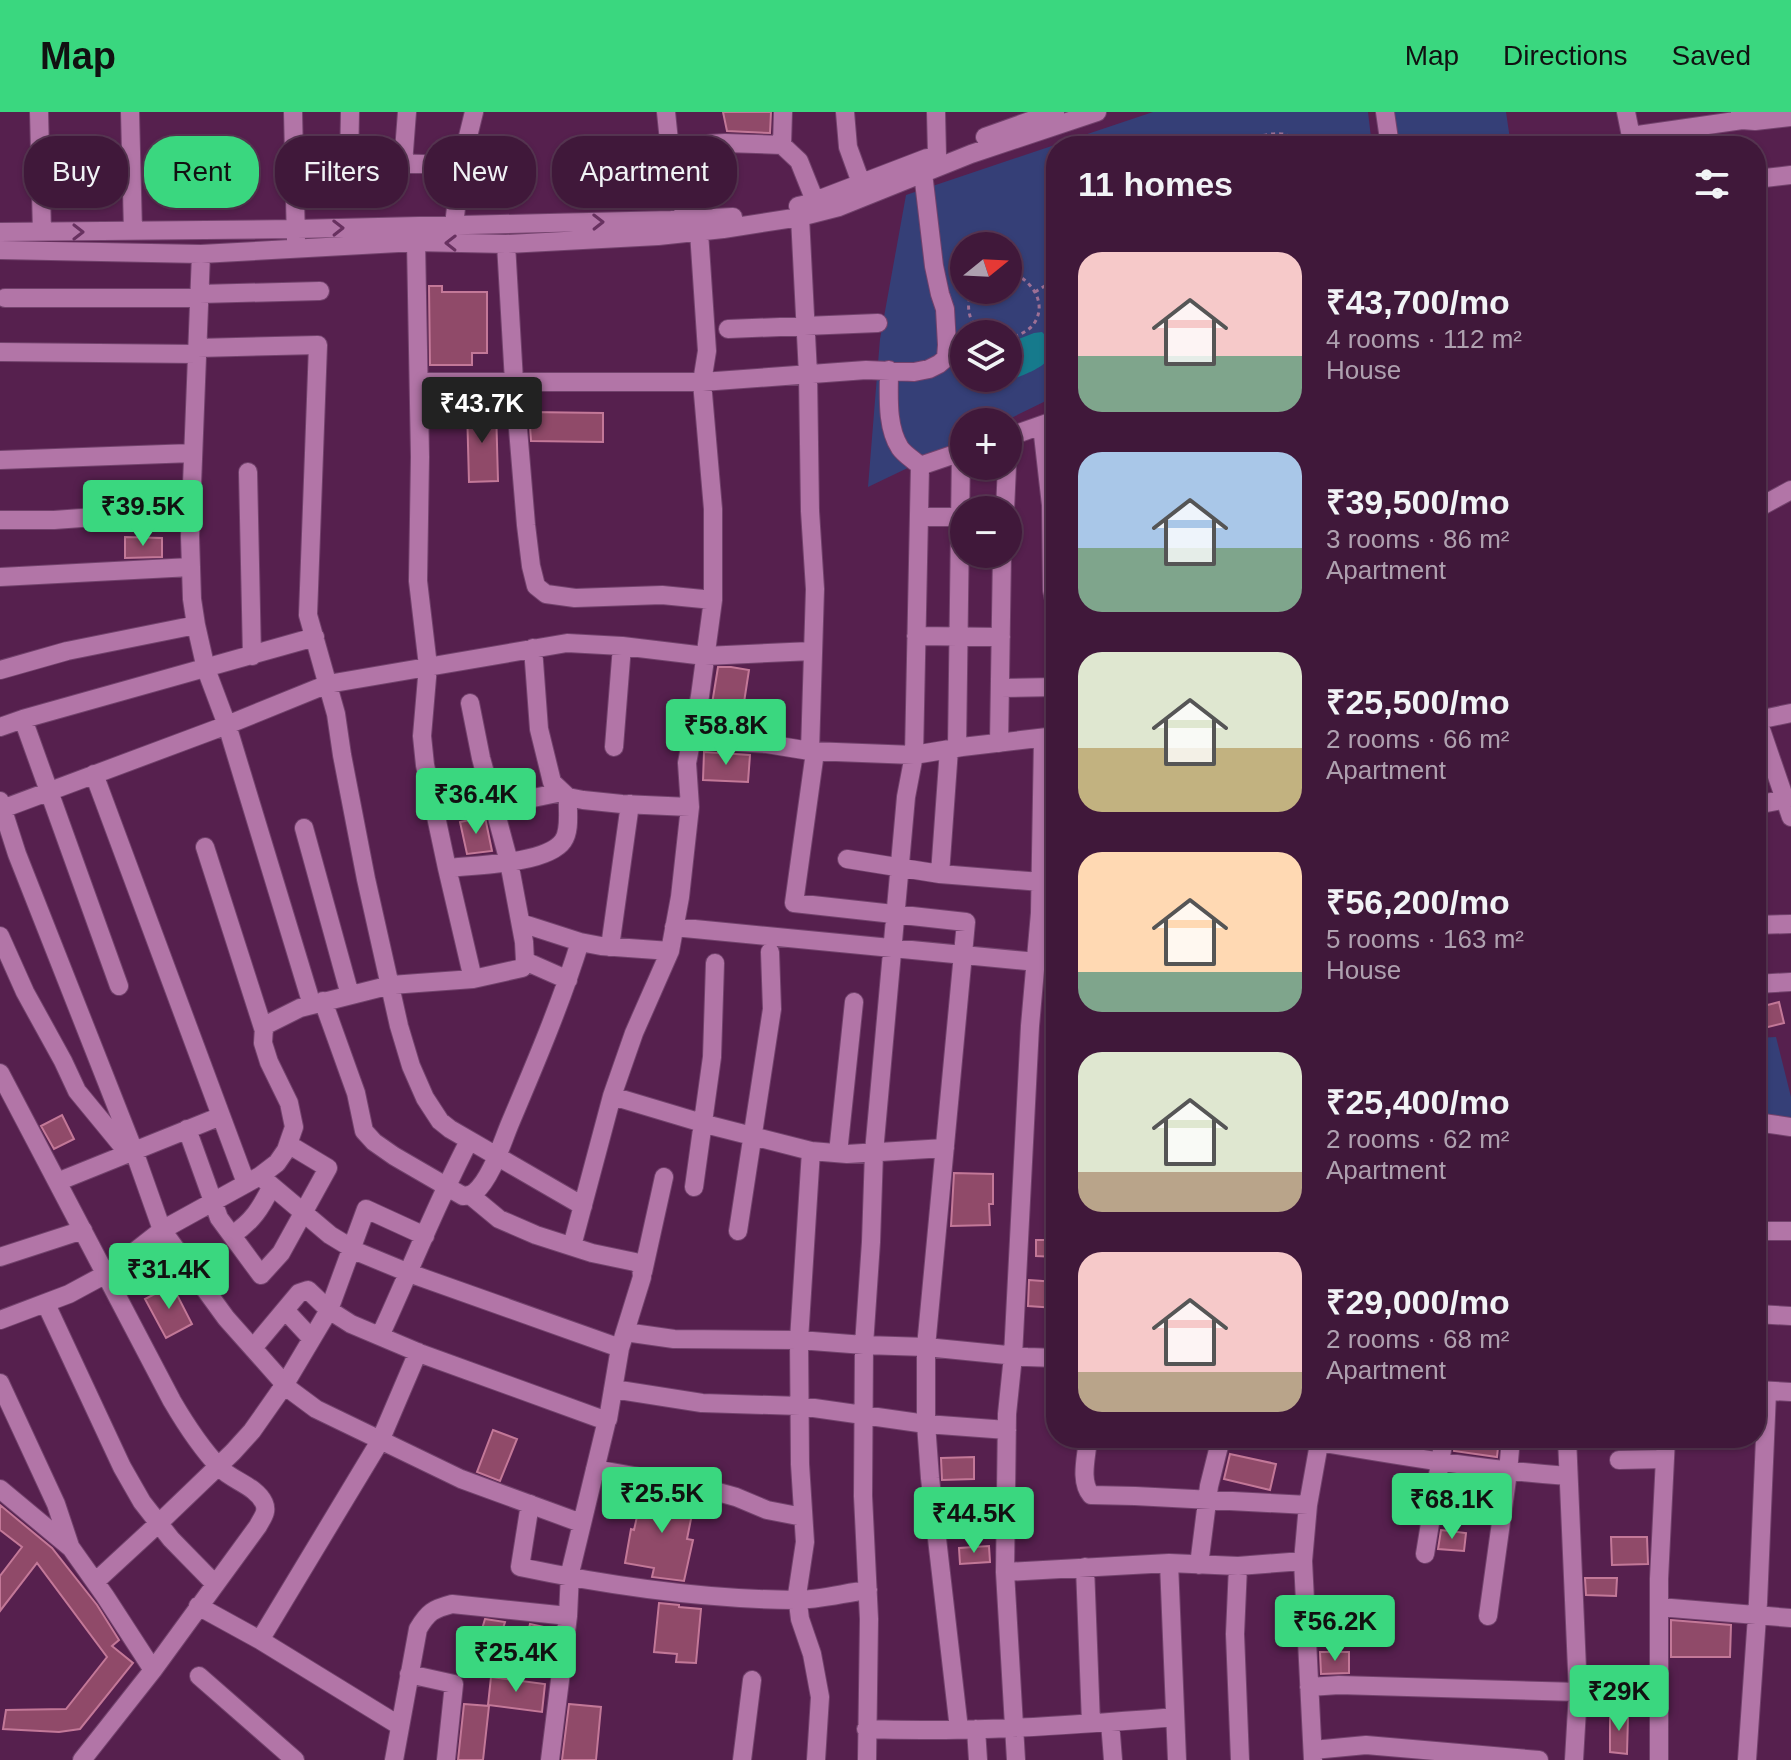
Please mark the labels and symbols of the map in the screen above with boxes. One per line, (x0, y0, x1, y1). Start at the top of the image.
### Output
one-way arrow (592, 213, 605, 230)
one-way arrow (332, 219, 345, 236)
one-way arrow (72, 223, 85, 241)
north arrow (950, 232, 1022, 304)
one-way arrow (444, 234, 457, 252)
pin: ₹43.7K (417, 377, 547, 445)
pin: ₹39.5K (78, 480, 208, 548)
pin: ₹58.8K (661, 699, 791, 767)
pin: ₹36.4K (411, 768, 541, 836)
pin: ₹31.4K (104, 1243, 234, 1311)
pin: ₹25.5K (597, 1467, 727, 1535)
pin: ₹68.1K (1387, 1473, 1517, 1541)
pin: ₹44.5K (909, 1487, 1039, 1555)
pin: ₹56.2K (1270, 1595, 1400, 1663)
pin: ₹25.4K (451, 1626, 581, 1694)
pin: ₹29K (1572, 1665, 1666, 1733)

